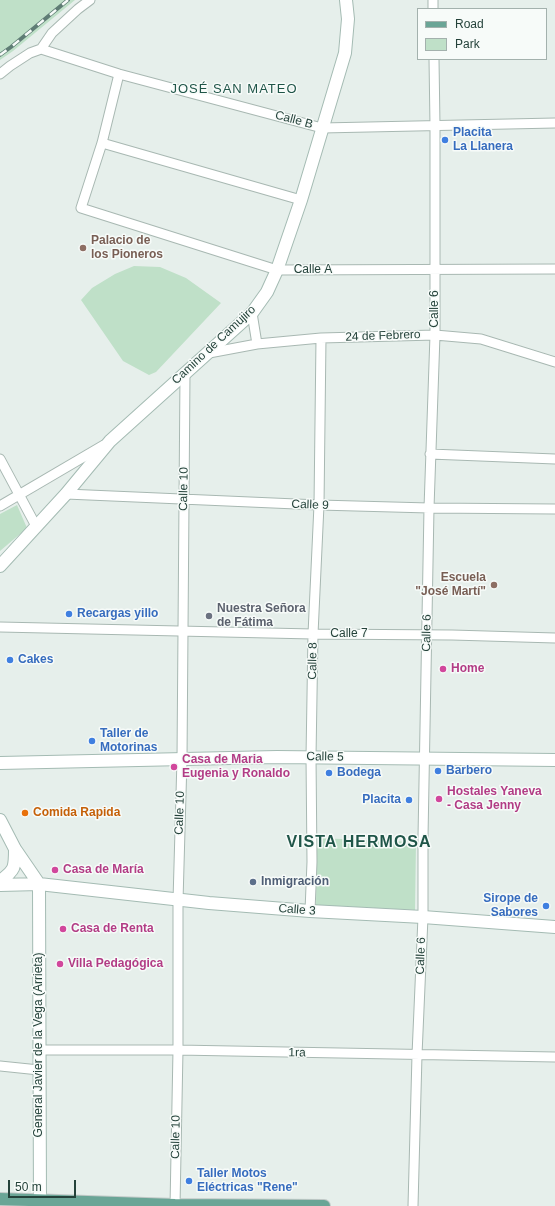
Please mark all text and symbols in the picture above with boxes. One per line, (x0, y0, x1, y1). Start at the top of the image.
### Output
legend (417, 8, 547, 60)
text: Road (455, 17, 484, 31)
text: Park (455, 37, 480, 51)
district label: JOSÉ SAN MATEO (170, 81, 298, 97)
street label: Calle B (273, 108, 315, 132)
place label: Placita La Llanera (453, 126, 513, 154)
marker: Placita La Llanera (440, 135, 450, 145)
place label: Palacio de los Pioneros (91, 234, 163, 262)
marker: Palacio de los Pioneros (78, 243, 88, 253)
street label: Calle A (294, 263, 332, 277)
street label: Calle 6 (428, 290, 442, 328)
street label: Camino de Camujiro (169, 302, 259, 388)
street label: 24 de Febrero (345, 327, 421, 345)
street label: Calle 10 (176, 467, 192, 511)
street label: Calle 9 (291, 497, 329, 513)
place label: Escuela "José Martí" (415, 571, 486, 599)
marker: Escuela "José Martí" (489, 580, 499, 590)
place label: Nuestra Señora de Fátima (217, 602, 306, 630)
place label: Recargas yillo (77, 607, 158, 621)
marker: Recargas yillo (64, 609, 74, 619)
marker: Nuestra Señora de Fátima (204, 611, 214, 621)
street label: Calle 6 (419, 614, 435, 652)
street label: Calle 7 (330, 627, 368, 641)
street label: Calle 8 (305, 642, 321, 680)
place label: Cakes (18, 653, 53, 667)
marker: Cakes (5, 655, 15, 665)
place label: Home (451, 662, 484, 676)
marker: Home (438, 664, 448, 674)
place label: Taller de Motorinas (100, 727, 157, 755)
marker: Taller de Motorinas (87, 736, 97, 746)
street label: Calle 5 (306, 749, 344, 765)
place label: Casa de Maria Eugenia y Ronaldo (182, 753, 290, 781)
marker: Casa de Maria Eugenia y Ronaldo (169, 762, 179, 772)
place label: Barbero (446, 764, 492, 778)
place label: Bodega (337, 766, 381, 780)
marker: Barbero (433, 766, 443, 776)
marker: Bodega (324, 768, 334, 778)
place label: Hostales Yaneva - Casa Jenny (447, 785, 542, 813)
street label: Calle 10 (172, 791, 188, 835)
place label: Placita (362, 793, 401, 807)
marker: Hostales Yaneva - Casa Jenny (434, 794, 444, 804)
marker: Placita (404, 795, 414, 805)
place label: Comida Rapida (33, 806, 120, 820)
marker: Comida Rapida (20, 808, 30, 818)
district label: VISTA HERMOSA (286, 833, 432, 853)
place label: Casa de María (63, 863, 144, 877)
marker: Casa de María (50, 865, 60, 875)
place label: Inmigración (261, 875, 329, 889)
marker: Inmigración (248, 877, 258, 887)
place label: Sirope de Sabores (483, 892, 538, 920)
marker: Sirope de Sabores (541, 901, 551, 911)
street label: Calle 3 (278, 902, 316, 918)
place label: Casa de Renta (71, 922, 154, 936)
marker: Casa de Renta (58, 924, 68, 934)
street label: Calle 6 (413, 937, 429, 975)
street label: General Javier de la Vega (Arrieta) (32, 953, 46, 1137)
place label: Villa Pedagógica (68, 957, 163, 971)
marker: Villa Pedagógica (55, 959, 65, 969)
street label: 1ra (288, 1046, 306, 1060)
street label: Calle 10 (168, 1115, 184, 1159)
place label: Taller Motos Eléctricas "Rene" (197, 1167, 298, 1195)
scale bar (10, 1172, 78, 1198)
marker: Taller Motos Eléctricas "Rene" (184, 1176, 194, 1186)
text: 50 m (15, 1180, 42, 1194)

